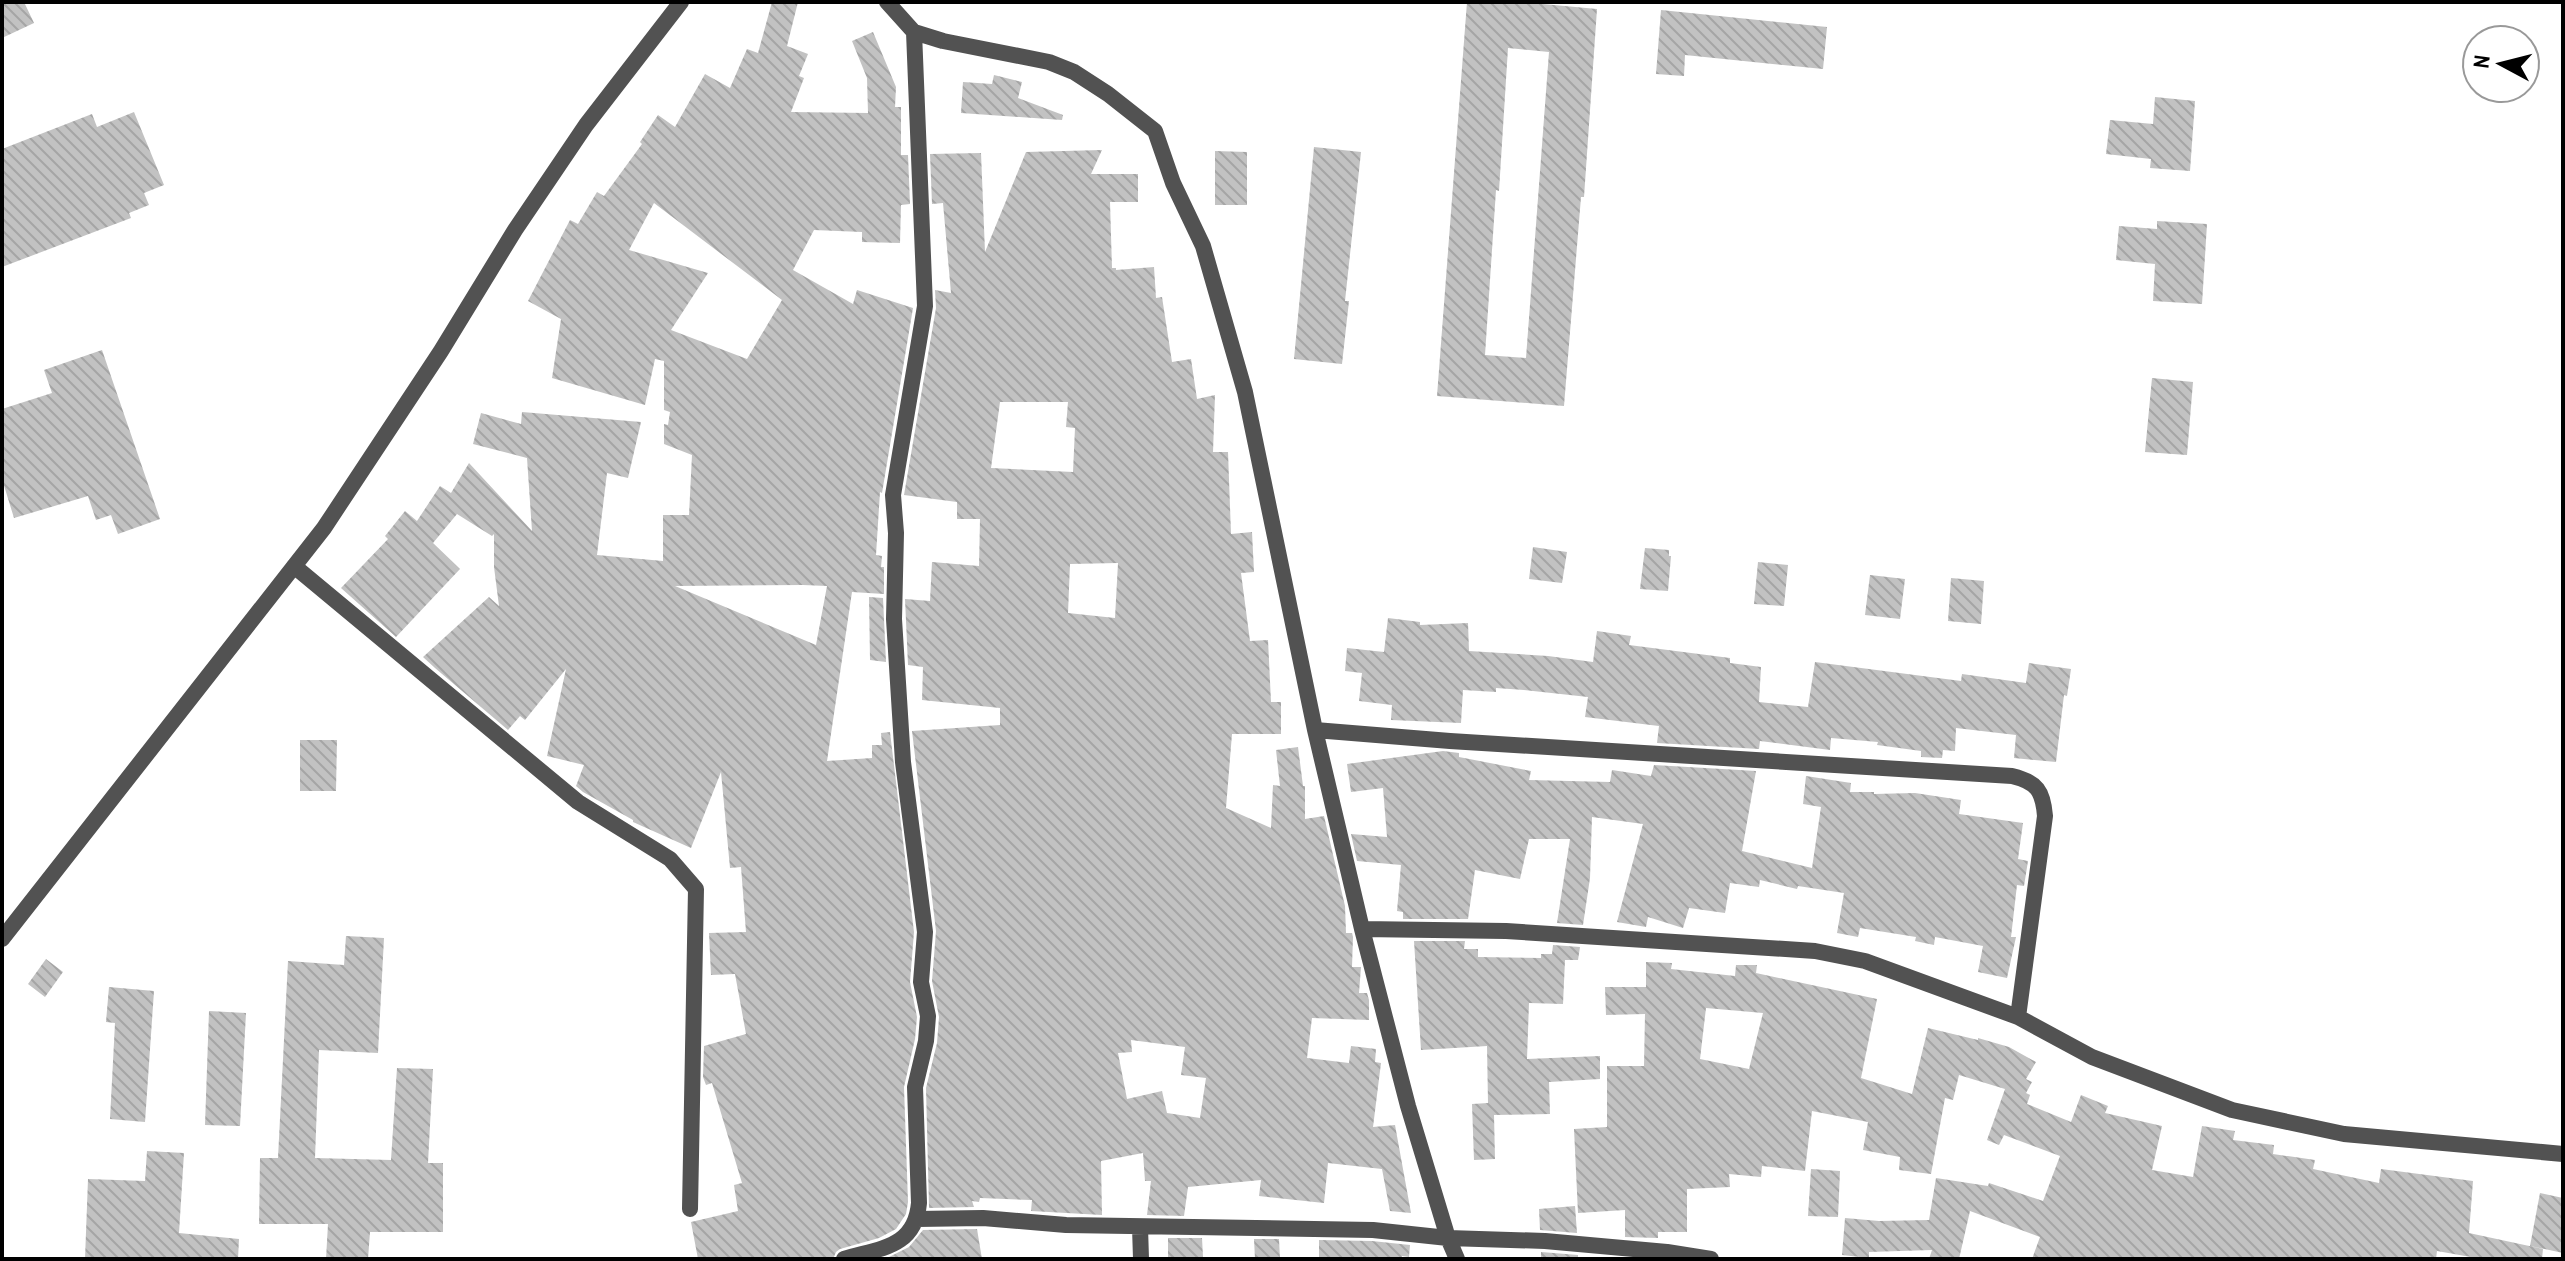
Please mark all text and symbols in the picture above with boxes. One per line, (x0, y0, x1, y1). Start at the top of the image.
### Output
north arrow (2461, 24, 2541, 104)
text: N (2465, 53, 2497, 70)

